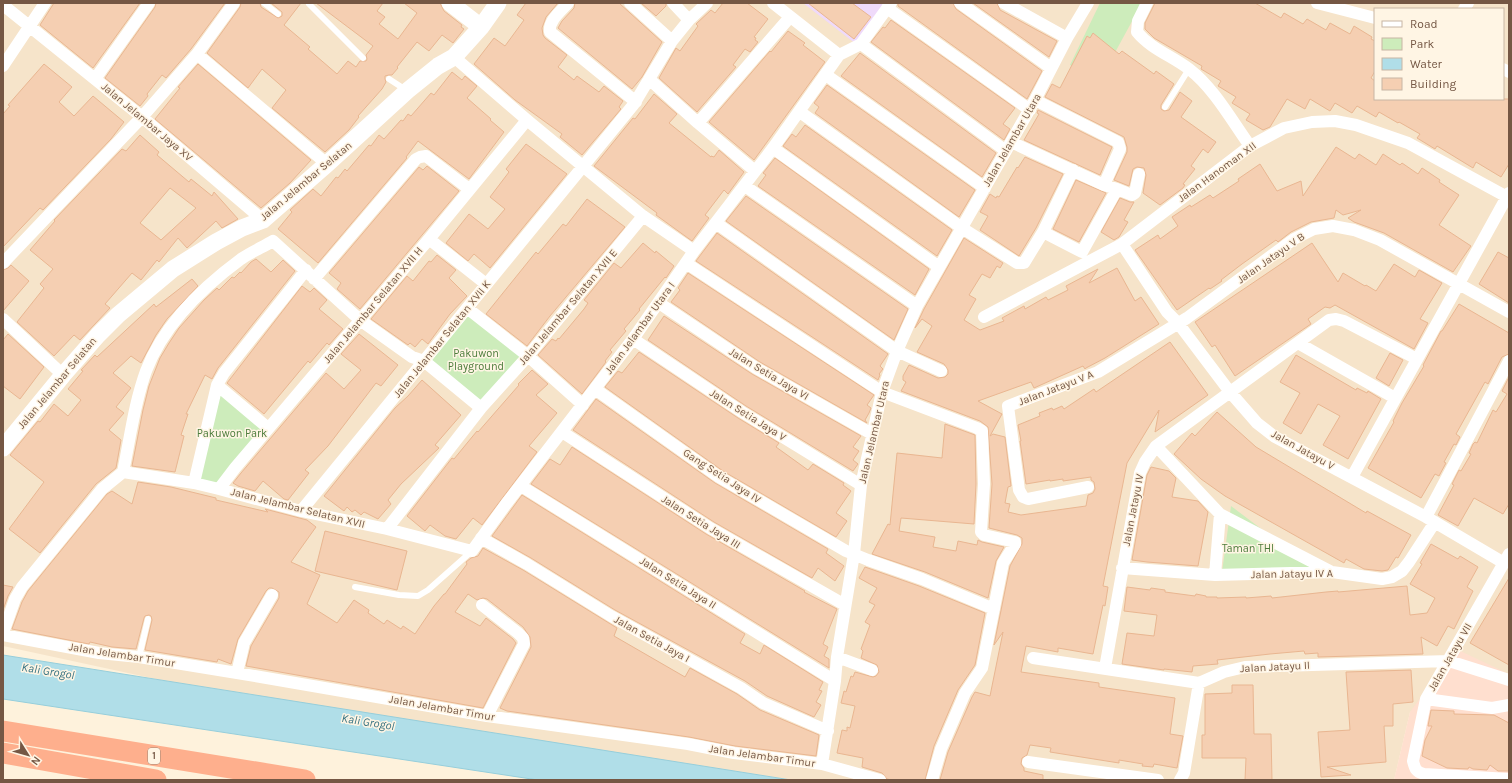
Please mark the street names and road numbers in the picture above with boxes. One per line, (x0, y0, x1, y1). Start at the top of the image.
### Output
street label: Jalan Jelambar Jaya XV (99, 80, 195, 164)
street label: Jalan Jelambar Utara (980, 91, 1044, 189)
street label: Jalan Jelambar Selatan (257, 139, 355, 223)
street label: Jalan Hanoman XII (1175, 139, 1259, 205)
street label: Jalan Jatayu V B (1235, 230, 1307, 286)
street label: Jalan Jelambar Selatan XVII H (321, 244, 425, 366)
street label: Jalan Jelambar Selatan XVII E (516, 247, 620, 367)
street label: Jalan Jelambar Selatan XVII K (391, 277, 494, 400)
street label: Jalan Jelambar Utara I (602, 279, 678, 377)
street label: Jalan Jelambar Selatan (15, 334, 99, 432)
street label: Jalan Setia Jaya VI (727, 345, 811, 403)
street label: Jalan Jatayu V A (1017, 368, 1096, 408)
street label: Jalan Jelambar Utara (856, 379, 892, 485)
street label: Jalan Setia Jaya V (707, 386, 789, 444)
street label: Jalan Jatayu V (1269, 427, 1337, 473)
street label: Gang Setia Jaya IV (680, 446, 764, 506)
street label: Jalan Jatayu IV (1120, 473, 1146, 547)
street label: Jalan Jelambar Selatan XVII (230, 485, 366, 531)
street label: Jalan Setia Jaya III (659, 492, 743, 552)
street label: Jalan Setia Jaya II (637, 554, 719, 612)
street label: Jalan Jatayu IV A (1251, 567, 1334, 581)
street label: Jalan Setia Jaya I (612, 613, 692, 665)
street label: Jalan Jatayu VII (1425, 621, 1475, 693)
street label: Jalan Jelambar Timur (68, 640, 176, 670)
street label: Jalan Jatayu II (1240, 659, 1310, 675)
street label: Jalan Jelambar Timur (388, 692, 496, 724)
street label: Jalan Jelambar Timur (708, 742, 816, 770)
road number: 1 (148, 748, 160, 764)

